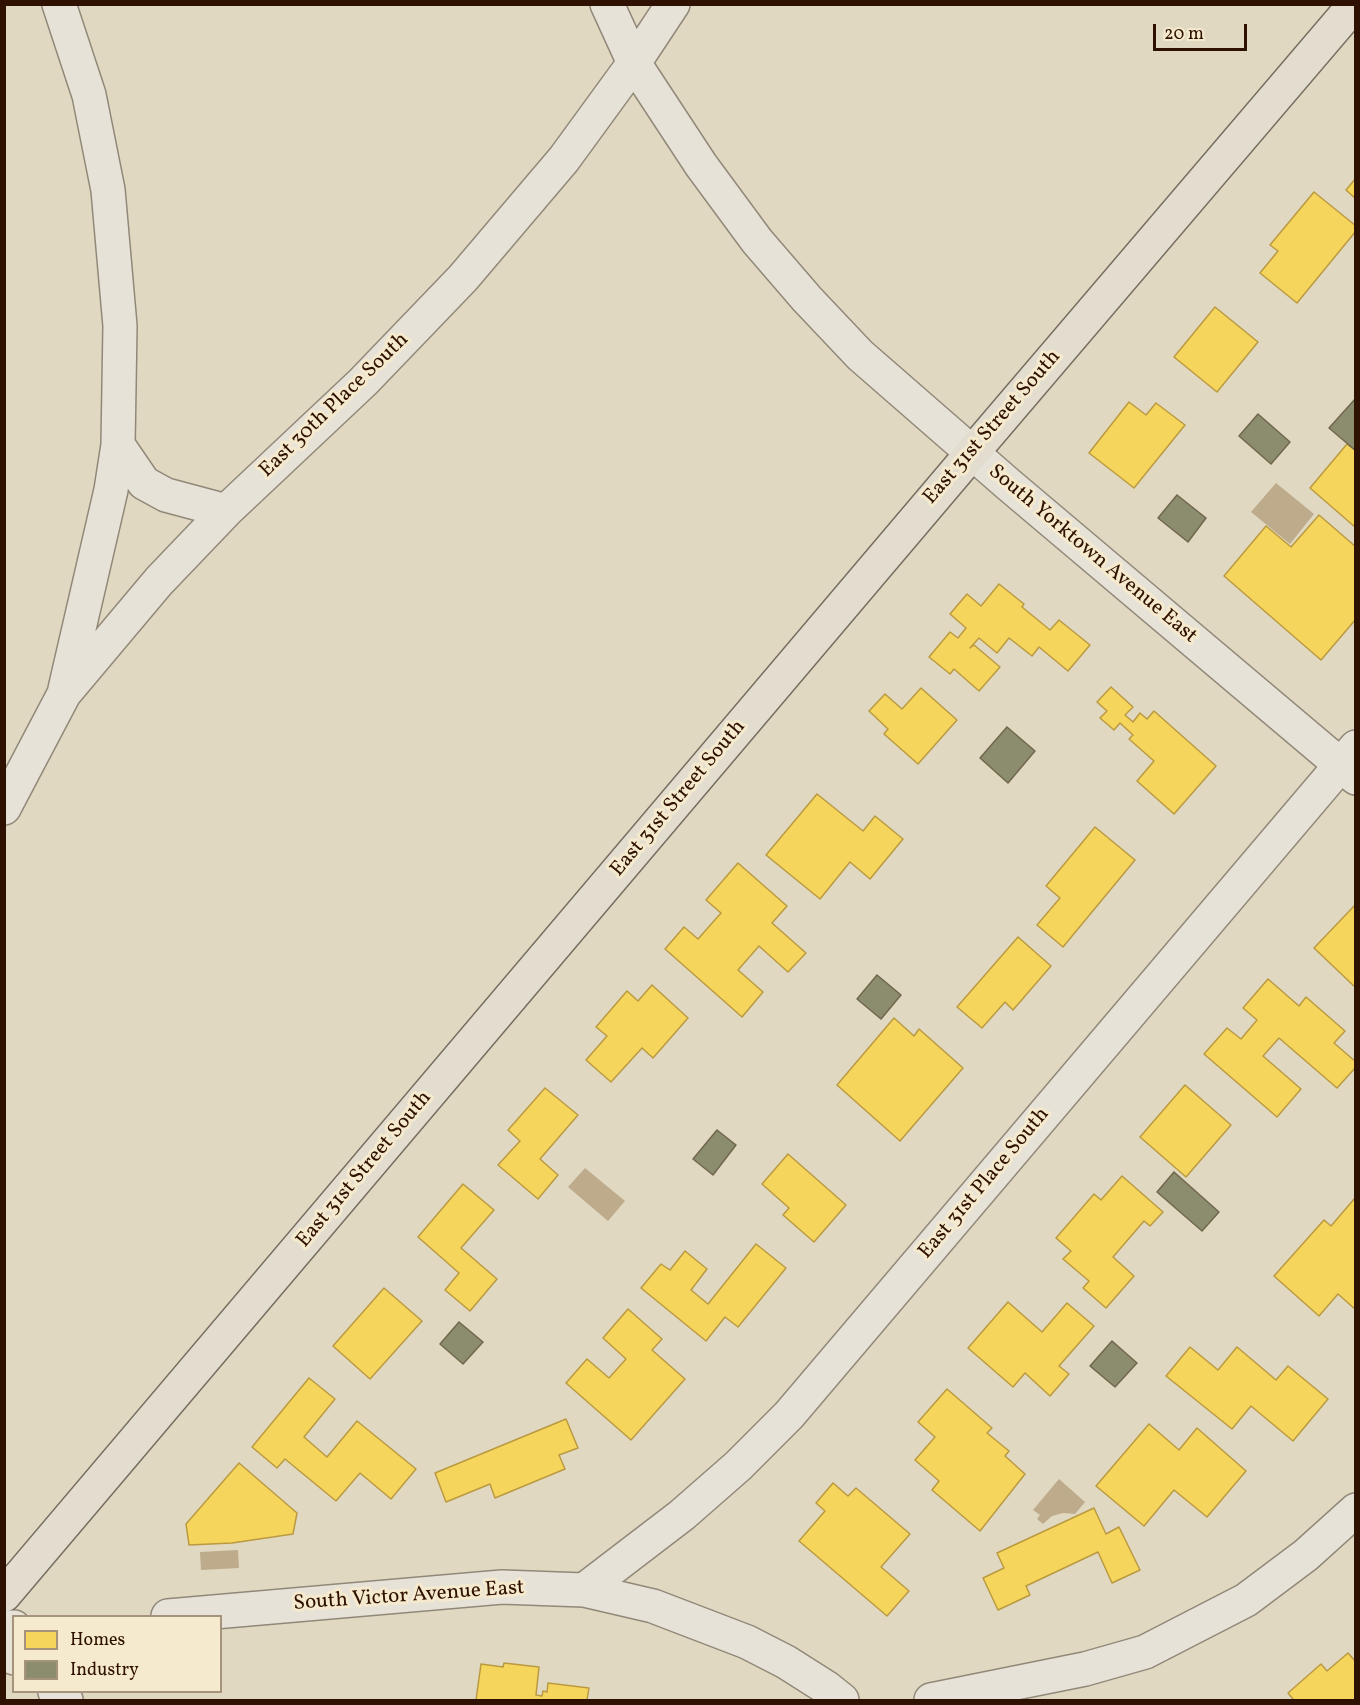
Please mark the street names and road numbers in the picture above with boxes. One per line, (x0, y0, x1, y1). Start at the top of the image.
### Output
street label: East 30th Place South (255, 328, 415, 484)
street label: East 31st Street South (919, 345, 1067, 511)
street label: South Yorktown Avenue East (982, 460, 1202, 650)
street label: East 31st Street South (606, 716, 752, 882)
street label: East 31st Street South (292, 1087, 438, 1253)
street label: East 31st Place South (914, 1103, 1056, 1265)
street label: South Victor Avenue East (293, 1576, 525, 1618)

